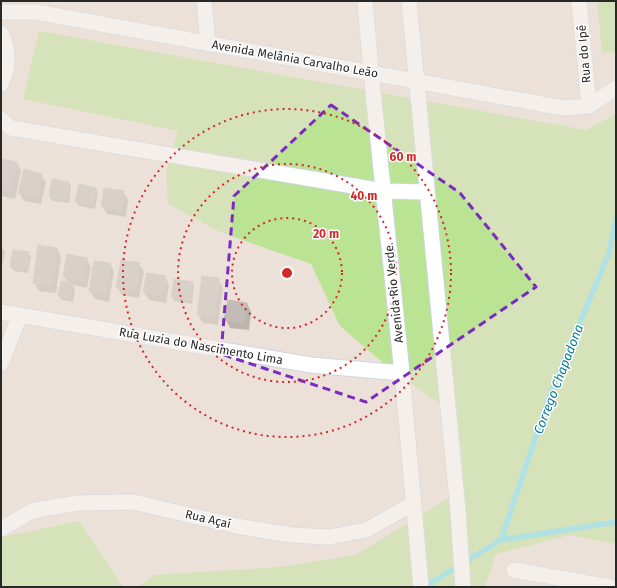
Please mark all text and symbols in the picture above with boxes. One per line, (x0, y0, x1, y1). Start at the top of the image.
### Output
street label: Rua do Ipê (574, 24, 594, 84)
street label: Avenida Melânia Carvalho Leão (211, 37, 379, 81)
text: 60 m (390, 150, 416, 164)
text: 40 m (351, 189, 377, 203)
text: 20 m (313, 227, 339, 241)
street label: Avenida Rio Verde (382, 244, 406, 344)
centre of rings (280, 266, 294, 280)
water label: Corrego Chapadona (531, 322, 586, 436)
street label: Rua Luzia do Nascimento Lima (118, 325, 284, 367)
street label: Rua Açaí (184, 507, 233, 531)

